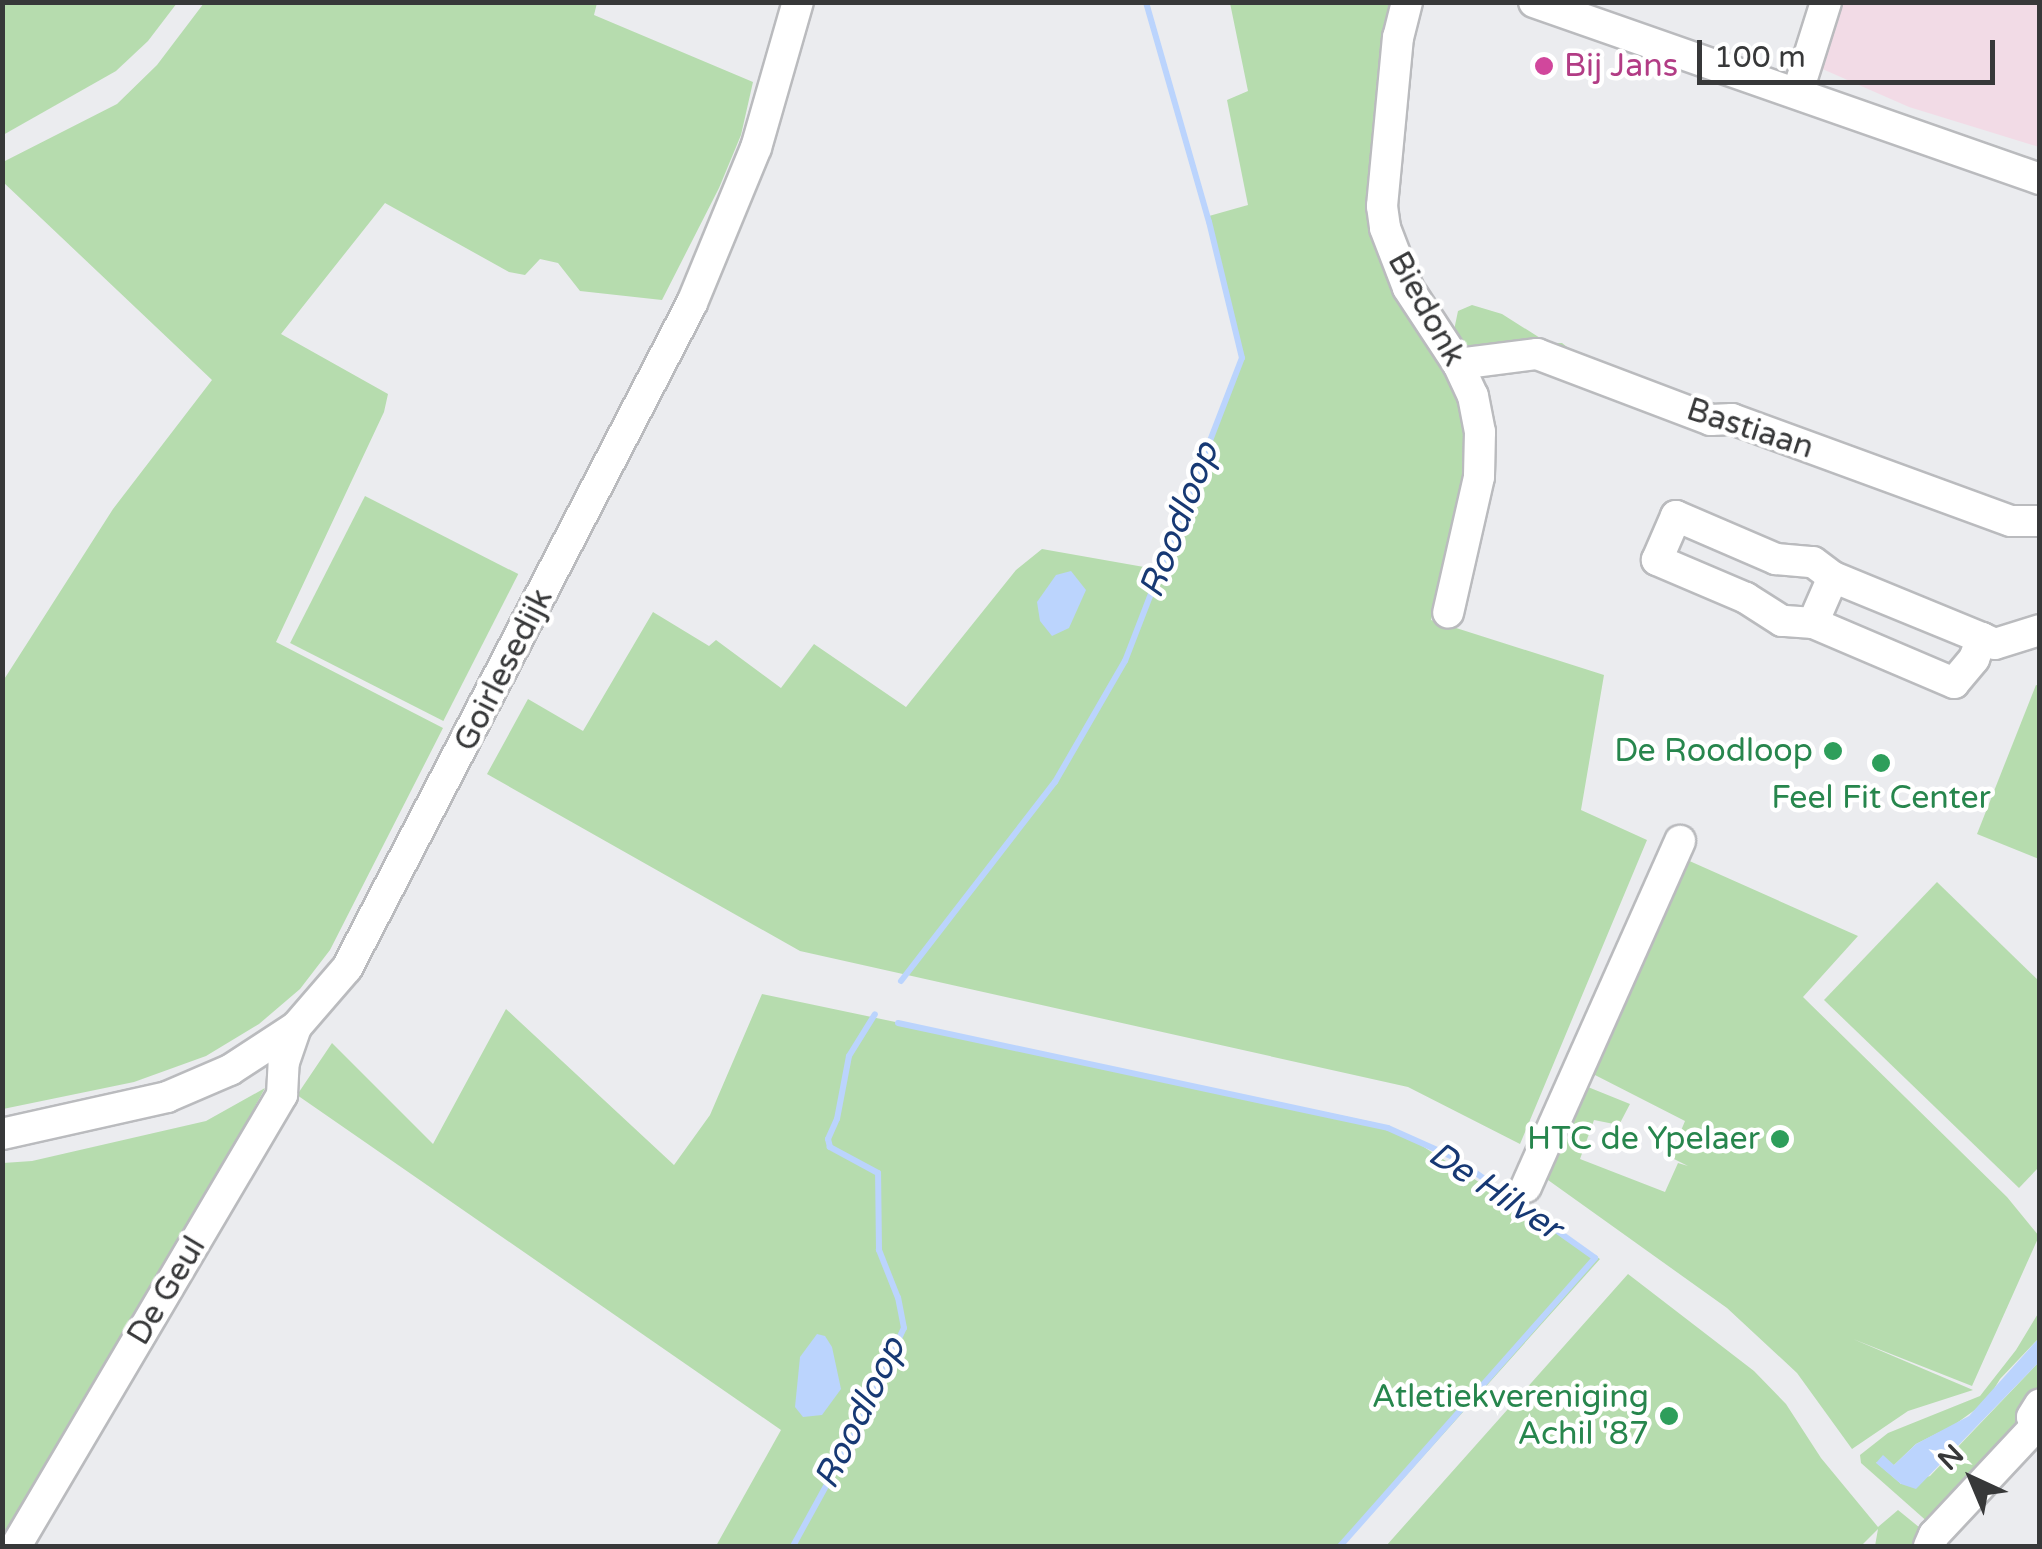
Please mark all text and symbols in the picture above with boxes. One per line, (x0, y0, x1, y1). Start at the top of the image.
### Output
scale bar (1702, 20, 2000, 82)
text: 100 m (1714, 39, 1806, 76)
place label: Bij Jans (1564, 47, 1678, 85)
marker: Bij Jans (1533, 55, 1555, 77)
street label: Biedonk (1379, 245, 1473, 373)
street label: Bastiaan (1682, 390, 1818, 468)
water label: Roodloop (1130, 436, 1228, 604)
street label: Goirlesedijk (447, 582, 561, 758)
place label: De Roodloop (1614, 732, 1813, 770)
marker: De Roodloop (1822, 740, 1844, 762)
marker: Feel Fit Center (1870, 752, 1892, 774)
place label: Feel Fit Center (1771, 779, 1991, 817)
place label: HTC de Ypelaer (1527, 1120, 1760, 1158)
marker: HTC de Ypelaer (1769, 1128, 1791, 1150)
water label: De Hilver (1421, 1133, 1569, 1249)
street label: De Geul (120, 1230, 214, 1352)
water label: Roodloop (805, 1331, 915, 1495)
place label: Atletiekvereniging Achil '87 (1372, 1379, 1649, 1454)
marker: Atletiekvereniging Achil '87 (1658, 1405, 1680, 1427)
north arrow (1922, 1429, 2022, 1529)
text: N (1931, 1437, 1971, 1477)

